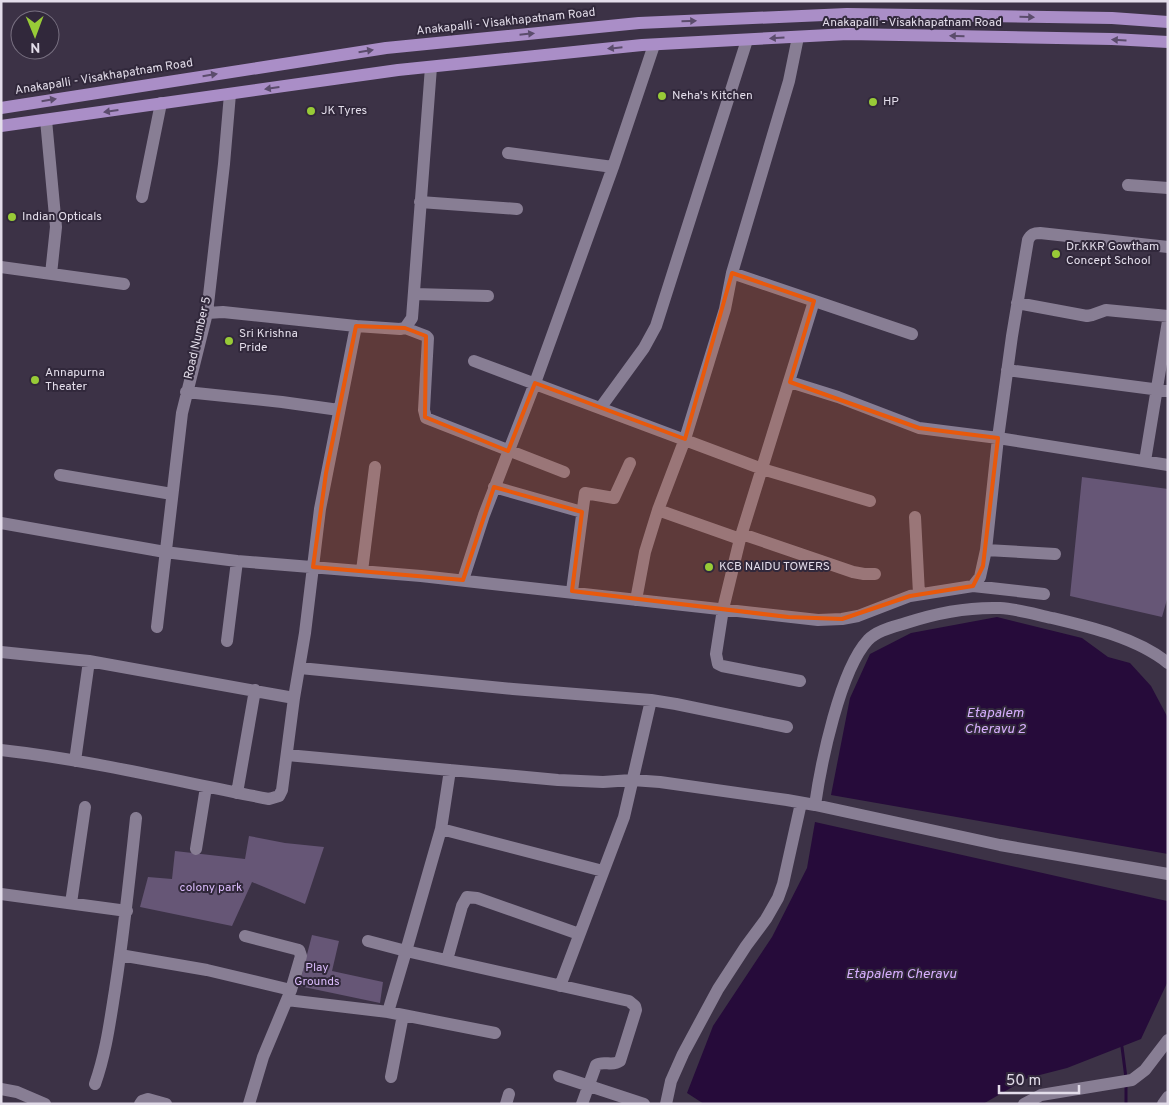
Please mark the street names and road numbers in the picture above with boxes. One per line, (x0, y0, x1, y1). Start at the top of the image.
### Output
street label: Anakapalli - Visakhapatnam Road (416, 5, 596, 39)
street label: Anakapalli - Visakhapatnam Road (822, 15, 1002, 31)
street label: Anakapalli - Visakhapatnam Road (14, 55, 194, 99)
street label: Road Number 5 (181, 295, 215, 381)

